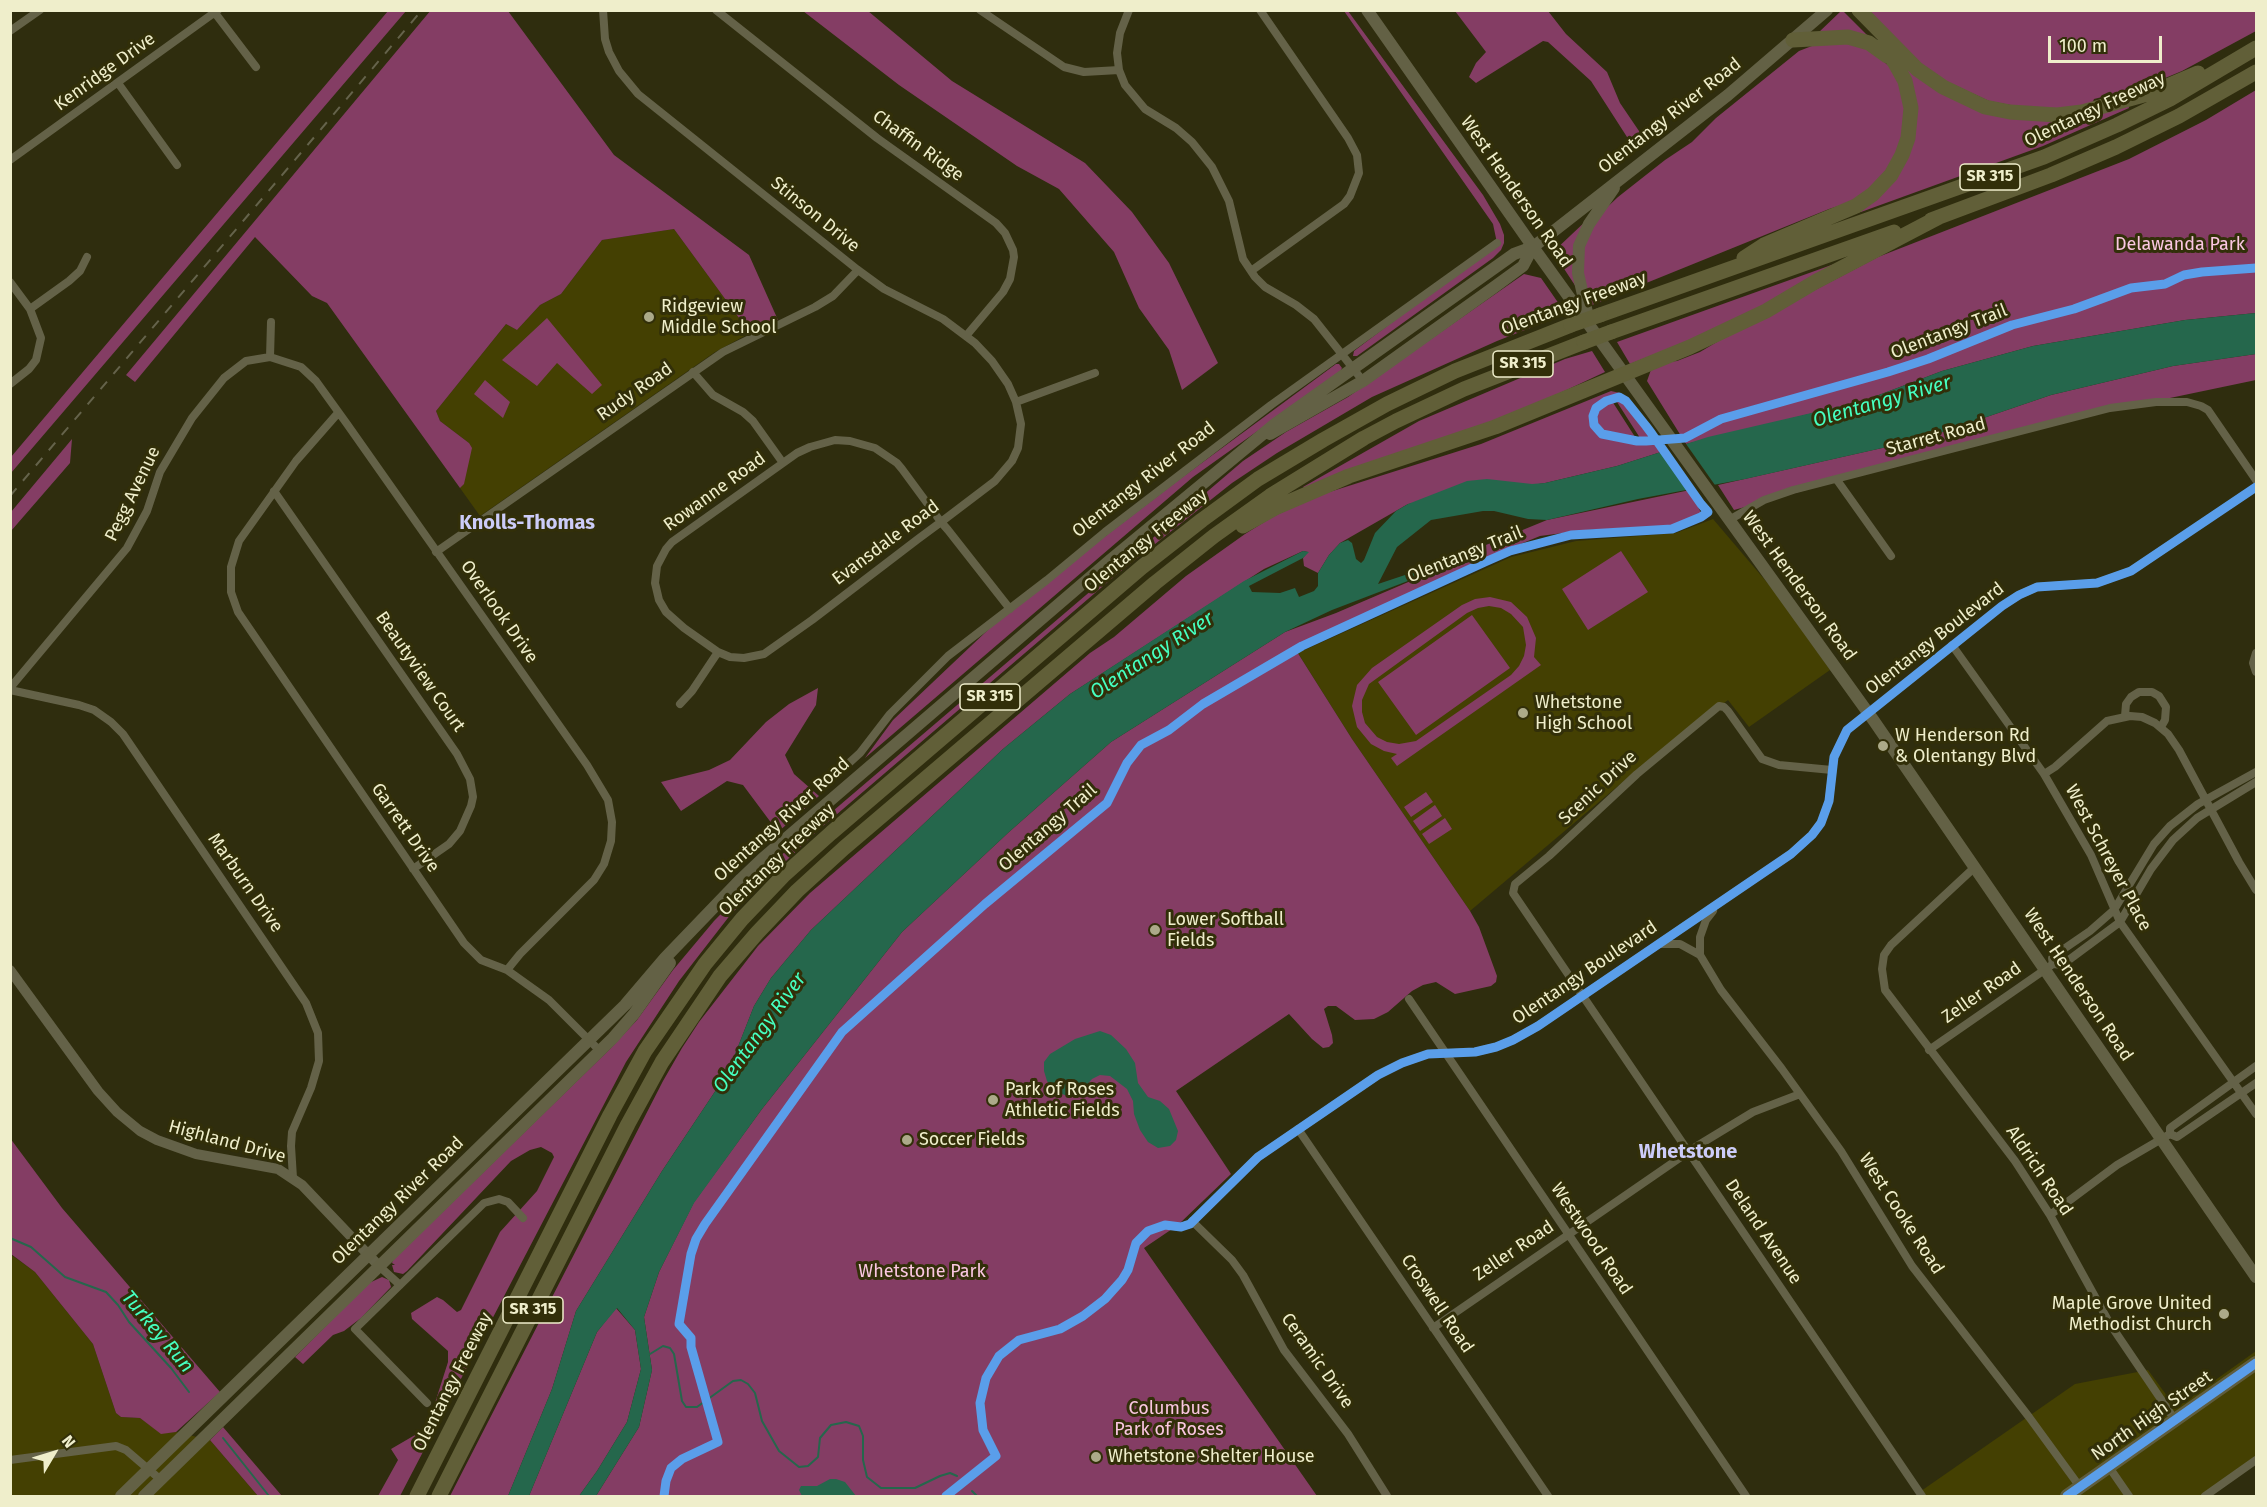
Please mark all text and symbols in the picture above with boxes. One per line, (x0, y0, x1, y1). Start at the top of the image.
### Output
scale bar (2051, 24, 2165, 62)
street label: Kenridge Drive (50, 28, 160, 116)
text: 100 m (2059, 35, 2107, 57)
street label: Olentangy River Road (1594, 53, 1746, 179)
street label: Olentangy Freeway (2021, 68, 2169, 152)
street label: Chaffin Ridge (868, 106, 968, 186)
street label: West Henderson Road (1456, 112, 1576, 272)
road number: SR 315 (1960, 164, 2020, 190)
street label: Stinson Drive (766, 173, 864, 257)
park label: Delawanda Park (2115, 234, 2245, 256)
street label: Olentangy Freeway (1498, 268, 1650, 340)
place label: Ridgeview Middle School (661, 296, 777, 338)
street label: Olentangy Trail (1888, 300, 2010, 364)
marker: Ridgeview Middle School (642, 310, 656, 324)
road number: SR 315 (1493, 351, 1553, 377)
street label: Rudy Road (593, 358, 677, 426)
water label: Olentangy River (1810, 371, 1954, 433)
street label: Starret Road (1884, 413, 1988, 461)
street label: Olentangy River Road (1068, 417, 1220, 543)
street label: Pegg Avenue (101, 443, 165, 545)
street label: Rowanne Road (660, 448, 770, 536)
street label: Olentangy Freeway (1080, 484, 1212, 598)
street label: Evansdale Road (828, 496, 944, 590)
street label: West Henderson Road (1737, 507, 1861, 665)
district label: Knolls-Thomas (459, 511, 595, 535)
street label: Olentangy Trail (1404, 522, 1526, 588)
street label: Overlook Drive (456, 556, 542, 668)
street label: Olentangy Boulevard (1861, 578, 2009, 700)
water label: Olentangy River (1086, 607, 1218, 705)
street label: Beautyview Court (371, 608, 469, 736)
road number: SR 315 (960, 684, 1020, 710)
place label: Whetstone High School (1535, 692, 1632, 734)
marker: Whetstone High School (1516, 706, 1530, 720)
place label: W Henderson Rd & Olentangy Blvd (1895, 725, 2036, 768)
marker: W Henderson Rd & Olentangy Blvd (1876, 739, 1890, 753)
street label: Scenic Drive (1554, 746, 1642, 830)
street label: Olentangy River Road (710, 753, 854, 887)
street label: Garrett Drive (366, 779, 444, 877)
street label: Olentangy Trail (995, 780, 1101, 876)
street label: West Schreyer Place (2060, 781, 2156, 935)
street label: Olentangy Freeway (714, 799, 840, 921)
street label: Marburn Drive (203, 829, 287, 937)
street label: West Henderson Road (2019, 904, 2137, 1066)
place label: Lower Softball Fields (1167, 909, 1284, 952)
street label: Olentangy Boulevard (1508, 916, 1662, 1030)
marker: Lower Softball Fields (1148, 923, 1162, 937)
street label: Zeller Road (1938, 958, 2026, 1028)
water label: Olentangy River (708, 968, 812, 1098)
place label: Park of Roses Athletic Fields (1005, 1079, 1120, 1122)
marker: Park of Roses Athletic Fields (986, 1093, 1000, 1107)
street label: Highland Drive (166, 1116, 288, 1168)
street label: Aldrich Road (2001, 1122, 2077, 1220)
place label: Soccer Fields (919, 1129, 1025, 1151)
street label: Olentangy River Road (327, 1132, 469, 1270)
marker: Soccer Fields (900, 1133, 914, 1147)
district label: Whetstone (1639, 1140, 1737, 1164)
street label: West Cooke Road (1854, 1149, 1948, 1279)
street label: Deland Avenue (1720, 1175, 1806, 1289)
street label: Westwood Road (1546, 1179, 1636, 1299)
street label: Zeller Road (1470, 1216, 1558, 1286)
street label: Croswell Road (1396, 1250, 1478, 1358)
park label: Whetstone Park (858, 1261, 986, 1283)
water label: Turkey Run (116, 1286, 198, 1378)
place label: Maple Grove United Methodist Church (2052, 1293, 2212, 1336)
road number: SR 315 (503, 1297, 563, 1323)
marker: Maple Grove United Methodist Church (2217, 1307, 2231, 1321)
street label: Olentangy Freeway (409, 1309, 497, 1455)
street label: Ceramic Drive (1276, 1309, 1358, 1413)
street label: North High Street (2087, 1366, 2217, 1466)
park label: Columbus Park of Roses (1114, 1398, 1224, 1440)
north arrow (24, 1423, 84, 1483)
text: N (58, 1432, 79, 1452)
place label: Whetstone Shelter House (1108, 1446, 1315, 1468)
marker: Whetstone Shelter House (1089, 1450, 1103, 1464)

